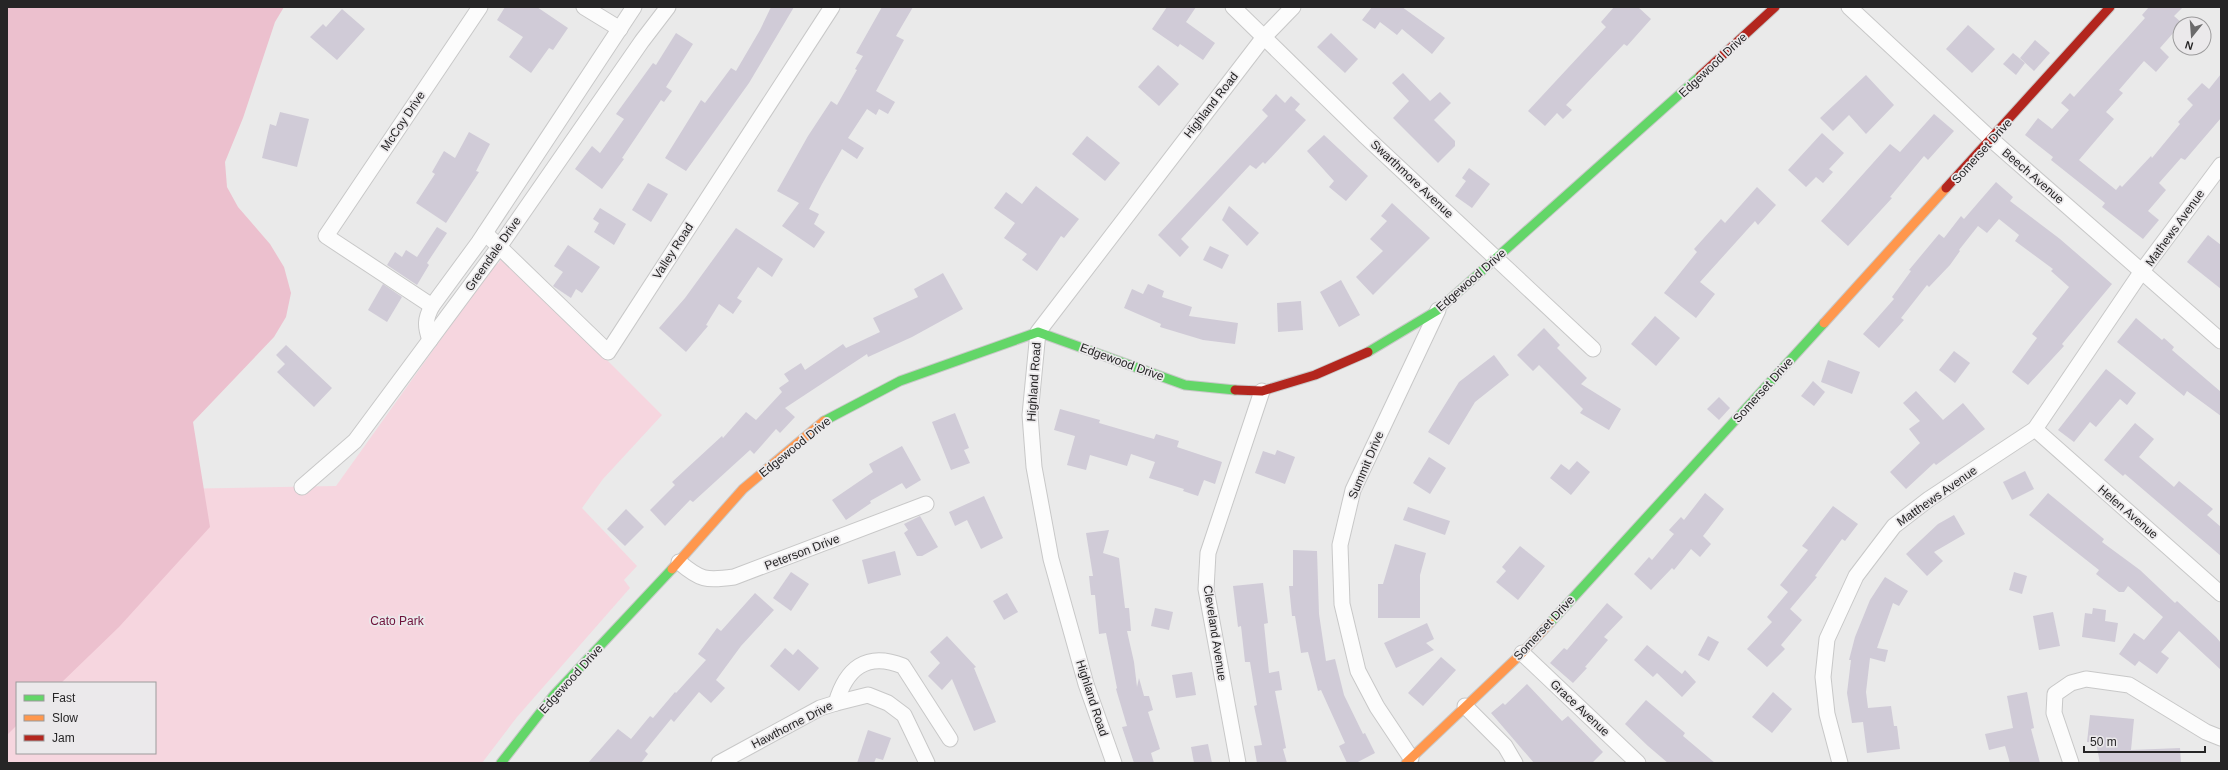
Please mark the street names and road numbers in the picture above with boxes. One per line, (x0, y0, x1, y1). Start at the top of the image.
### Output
street label: Edgewood Drive (1676, 30, 1750, 100)
street label: Highland Road (1181, 69, 1241, 141)
street label: McCoy Drive (378, 88, 428, 153)
street label: Somerset Drive (1949, 115, 2015, 186)
street label: Swarthmore Avenue (1368, 137, 1456, 221)
street label: Beech Avenue (1999, 145, 2067, 207)
street label: Mathews Avenue (2143, 187, 2208, 269)
street label: Greendale Drive (462, 214, 524, 294)
street label: Valley Road (650, 220, 696, 282)
street label: Edgewood Drive (1433, 246, 1509, 314)
street label: Edgewood Drive (1078, 340, 1166, 384)
street label: Highland Road (1024, 342, 1044, 422)
street label: Somerset Drive (1730, 354, 1796, 425)
street label: Edgewood Drive (756, 414, 834, 480)
street label: Summit Drive (1345, 429, 1387, 501)
street label: Matthews Avenue (1894, 463, 1980, 529)
street label: Helen Avenue (2095, 482, 2161, 542)
street label: Peterson Drive (762, 531, 842, 573)
street label: Cleveland Avenue (1201, 584, 1230, 682)
street label: Somerset Drive (1511, 593, 1578, 663)
street label: Edgewood Drive (536, 641, 606, 716)
street label: Highland Road (1073, 658, 1111, 738)
street label: Grace Avenue (1547, 677, 1613, 739)
street label: Hawthorne Drive (749, 698, 835, 752)

